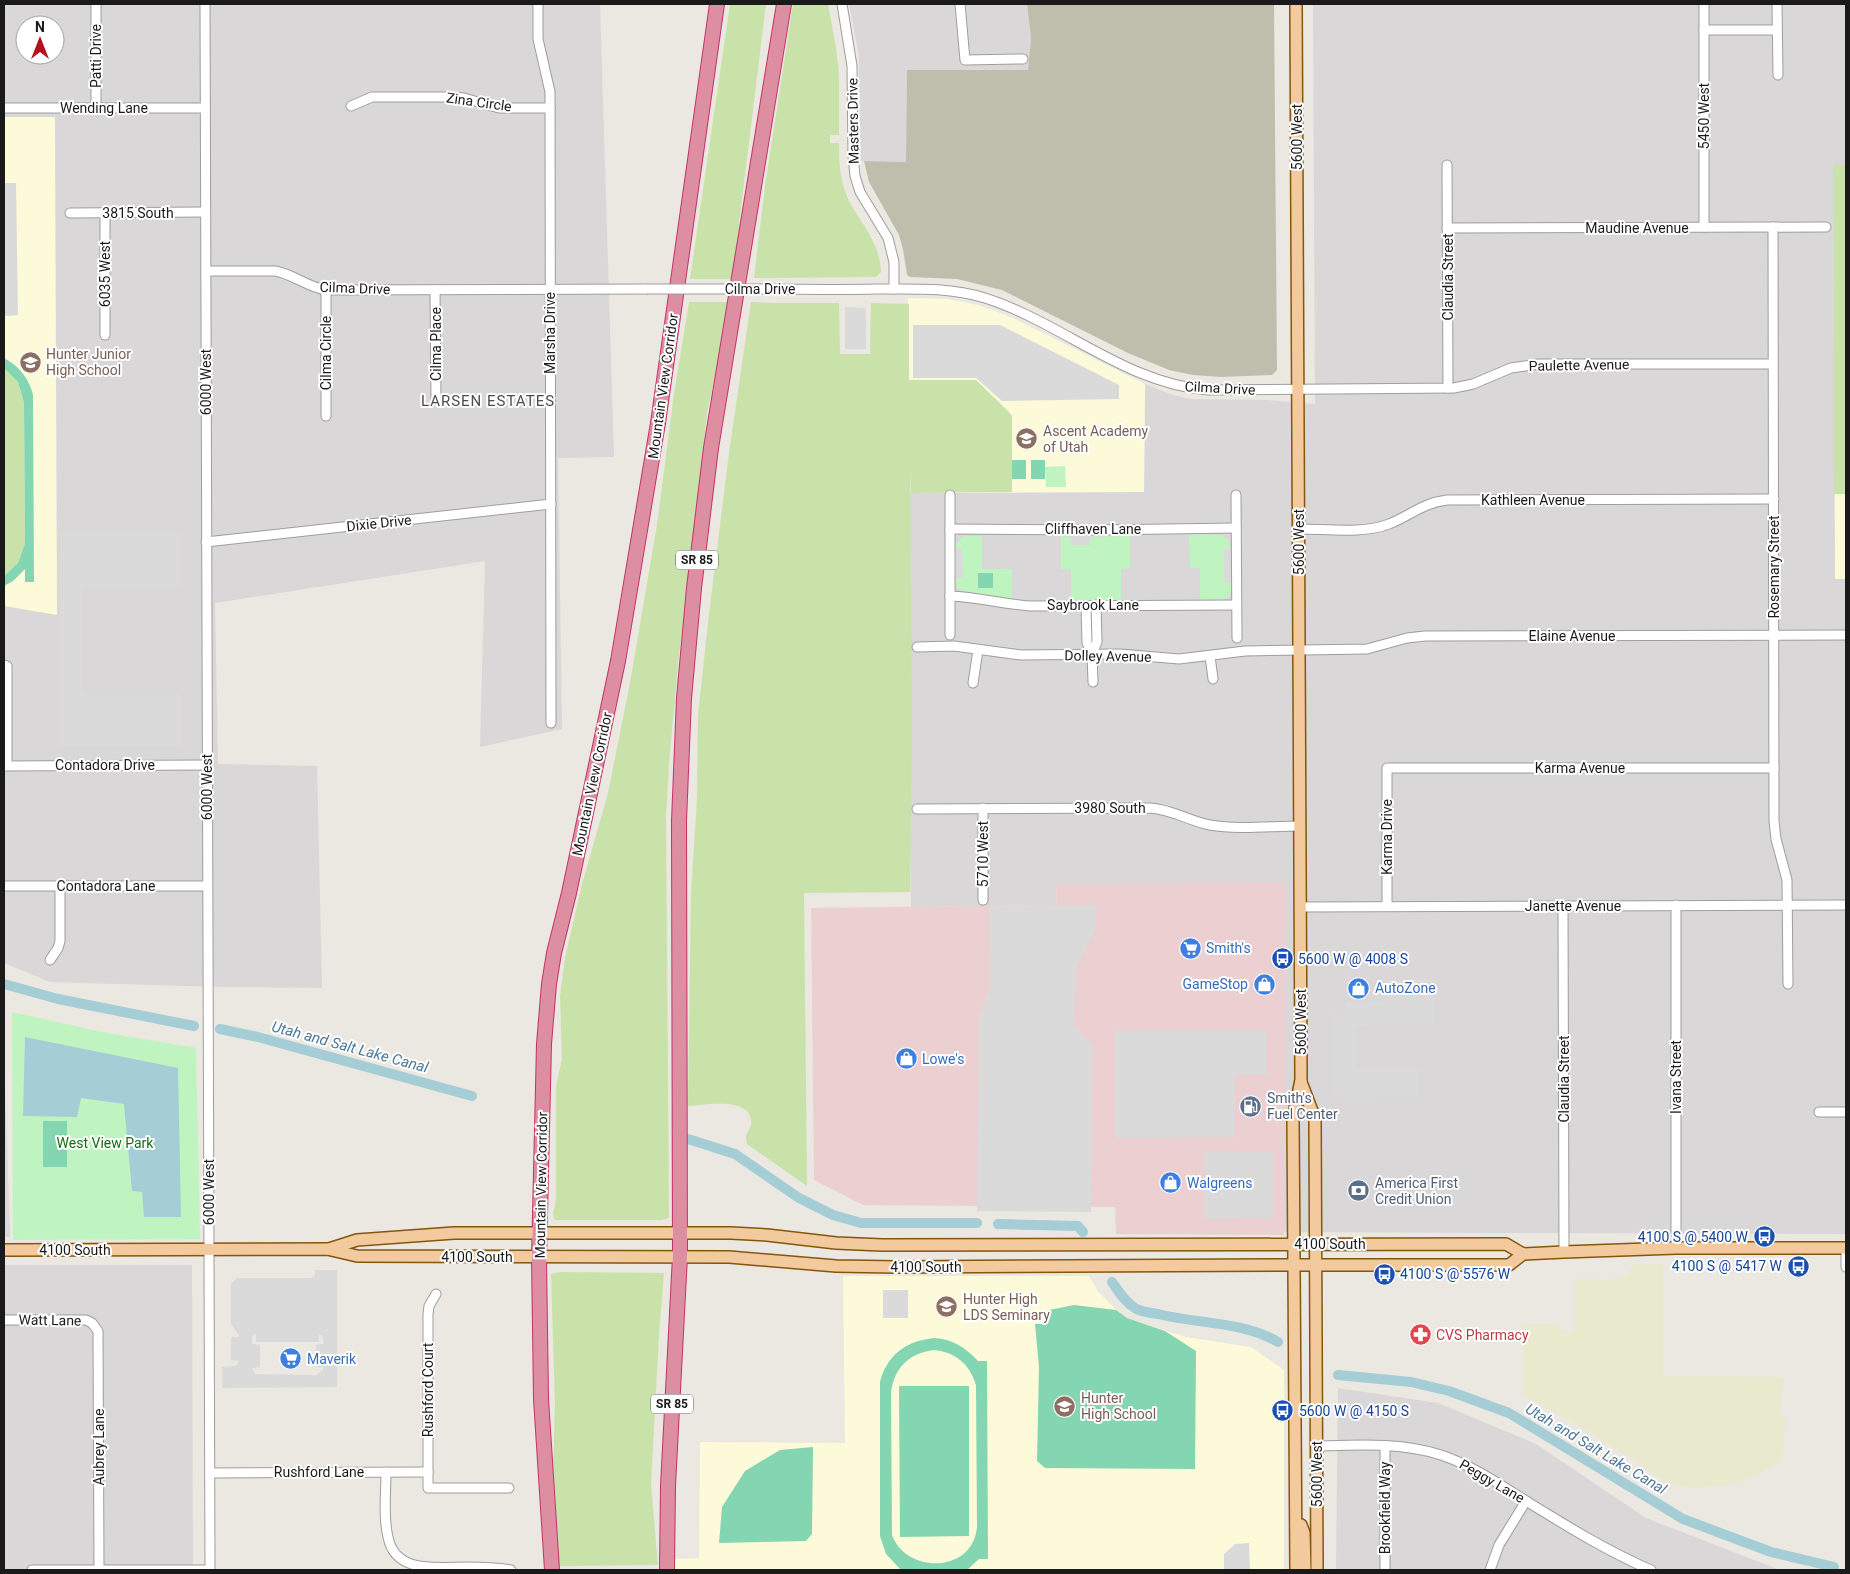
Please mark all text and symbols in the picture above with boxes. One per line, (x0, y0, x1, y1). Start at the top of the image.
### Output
north arrow (15, 15, 65, 65)
text: N (35, 19, 45, 35)
street label: Patti Drive (88, 24, 104, 88)
street label: Masters Drive (844, 78, 862, 164)
street label: 5450 West (1696, 82, 1712, 149)
street label: Zina Circle (445, 89, 513, 115)
street label: Wending Lane (60, 100, 148, 116)
street label: 5600 West (1289, 103, 1305, 170)
street label: 3815 South (102, 205, 174, 221)
street label: Maudine Avenue (1585, 220, 1689, 236)
street label: Claudia Street (1440, 233, 1456, 321)
street label: 6035 West (97, 240, 113, 307)
street label: Cilma Drive (319, 279, 391, 297)
street label: Cilma Drive (725, 281, 795, 297)
street label: Marsha Drive (542, 292, 558, 374)
street label: Cilma Place (428, 307, 444, 381)
street label: Mountain View Corridor (645, 312, 681, 460)
street label: Cilma Circle (318, 316, 334, 390)
place label: Hunter Junior High School (46, 346, 131, 378)
street label: 6000 West (198, 348, 214, 415)
school or university icon: Hunter Junior High School (18, 350, 42, 374)
street label: Paulette Avenue (1528, 356, 1630, 374)
street label: Cilma Drive (1184, 378, 1256, 398)
district label: LARSEN ESTATES (421, 392, 555, 410)
place label: Ascent Academy of Utah (1043, 423, 1149, 455)
school or university icon: Ascent Academy of Utah (1015, 427, 1039, 451)
street label: Kathleen Avenue (1481, 492, 1585, 508)
street label: 5600 West (1291, 508, 1307, 575)
street label: Dixie Drive (346, 512, 412, 534)
street label: Rosemary Street (1766, 515, 1782, 619)
street label: Cliffhaven Lane (1045, 521, 1141, 537)
road number: SR 85 (676, 550, 718, 570)
street label: Saybrook Lane (1047, 597, 1139, 613)
street label: Elaine Avenue (1529, 628, 1615, 644)
street label: Dolley Avenue (1064, 647, 1152, 665)
street label: Mountain View Corridor (569, 710, 615, 857)
street label: 6000 West (199, 753, 215, 820)
street label: Contadora Drive (55, 757, 155, 773)
street label: Karma Avenue (1535, 760, 1625, 776)
street label: Karma Drive (1379, 799, 1395, 875)
street label: 3980 South (1074, 800, 1146, 816)
street label: 5710 West (975, 820, 991, 887)
street label: Contadora Lane (57, 878, 155, 894)
street label: Janette Avenue (1525, 898, 1621, 914)
supermarket icon: Smith's (1178, 936, 1202, 960)
place label: Smith's (1206, 940, 1251, 956)
bus stop icon: 5600 W @ 4008 S (1270, 947, 1294, 971)
place label: 5600 W @ 4008 S (1298, 951, 1408, 967)
shop icon: GameStop (1252, 972, 1276, 996)
place label: GameStop (1183, 976, 1248, 992)
shop icon: AutoZone (1347, 976, 1371, 1000)
place label: AutoZone (1375, 980, 1436, 996)
street label: 5600 West (1293, 988, 1309, 1055)
water label: Utah and Salt Lake Canal (270, 1017, 431, 1077)
street label: Claudia Street (1556, 1035, 1572, 1123)
street label: Ivana Street (1668, 1040, 1684, 1114)
shop icon: Lowe's (894, 1047, 918, 1071)
place label: Lowe's (922, 1051, 965, 1067)
place label: Smith's Fuel Center (1267, 1090, 1338, 1122)
fuel station icon: Smith's Fuel Center (1239, 1094, 1263, 1118)
street label: Mountain View Corridor (532, 1111, 550, 1259)
park label: West View Park (57, 1135, 154, 1151)
street label: 6000 West (201, 1158, 217, 1225)
shop icon: Walgreens (1159, 1171, 1183, 1195)
place label: Walgreens (1187, 1175, 1253, 1191)
place label: America First Credit Union (1375, 1175, 1459, 1207)
bank icon: America First Credit Union (1347, 1179, 1371, 1203)
bus stop icon: 4100 S @ 5400 W (1752, 1225, 1776, 1249)
place label: 4100 S @ 5400 W (1638, 1229, 1749, 1245)
street label: 4100 South (1294, 1236, 1366, 1252)
street label: 4100 South (39, 1242, 111, 1258)
street label: 4100 South (441, 1249, 513, 1265)
bus stop icon: 4100 S @ 5417 W (1786, 1254, 1810, 1278)
place label: 4100 S @ 5417 W (1672, 1258, 1783, 1274)
street label: 4100 South (890, 1259, 962, 1275)
bus stop icon: 4100 S @ 5576 W (1372, 1262, 1396, 1286)
place label: 4100 S @ 5576 W (1400, 1266, 1511, 1282)
place label: Hunter High LDS Seminary (963, 1291, 1050, 1323)
school or university icon: Hunter High LDS Seminary (935, 1295, 959, 1319)
street label: Watt Lane (18, 1311, 82, 1329)
pharmacy icon: CVS Pharmacy (1408, 1323, 1432, 1347)
place label: CVS Pharmacy (1436, 1327, 1529, 1343)
street label: Rushford Court (420, 1342, 436, 1437)
supermarket icon: Maverik (279, 1347, 303, 1371)
place label: Maverik (307, 1351, 357, 1367)
place label: Hunter High School (1081, 1390, 1156, 1422)
school or university icon: Hunter High School (1053, 1394, 1077, 1418)
road number: SR 85 (651, 1395, 693, 1414)
bus stop icon: 5600 W @ 4150 S (1271, 1399, 1295, 1423)
water label: Utah and Salt Lake Canal (1522, 1400, 1670, 1499)
place label: 5600 W @ 4150 S (1299, 1403, 1409, 1419)
street label: Aubrey Lane (91, 1409, 107, 1486)
street label: 5600 West (1309, 1440, 1325, 1507)
street label: Peggy Lane (1457, 1456, 1527, 1506)
street label: Brookfield Way (1377, 1461, 1393, 1554)
street label: Rushford Lane (274, 1464, 364, 1480)

